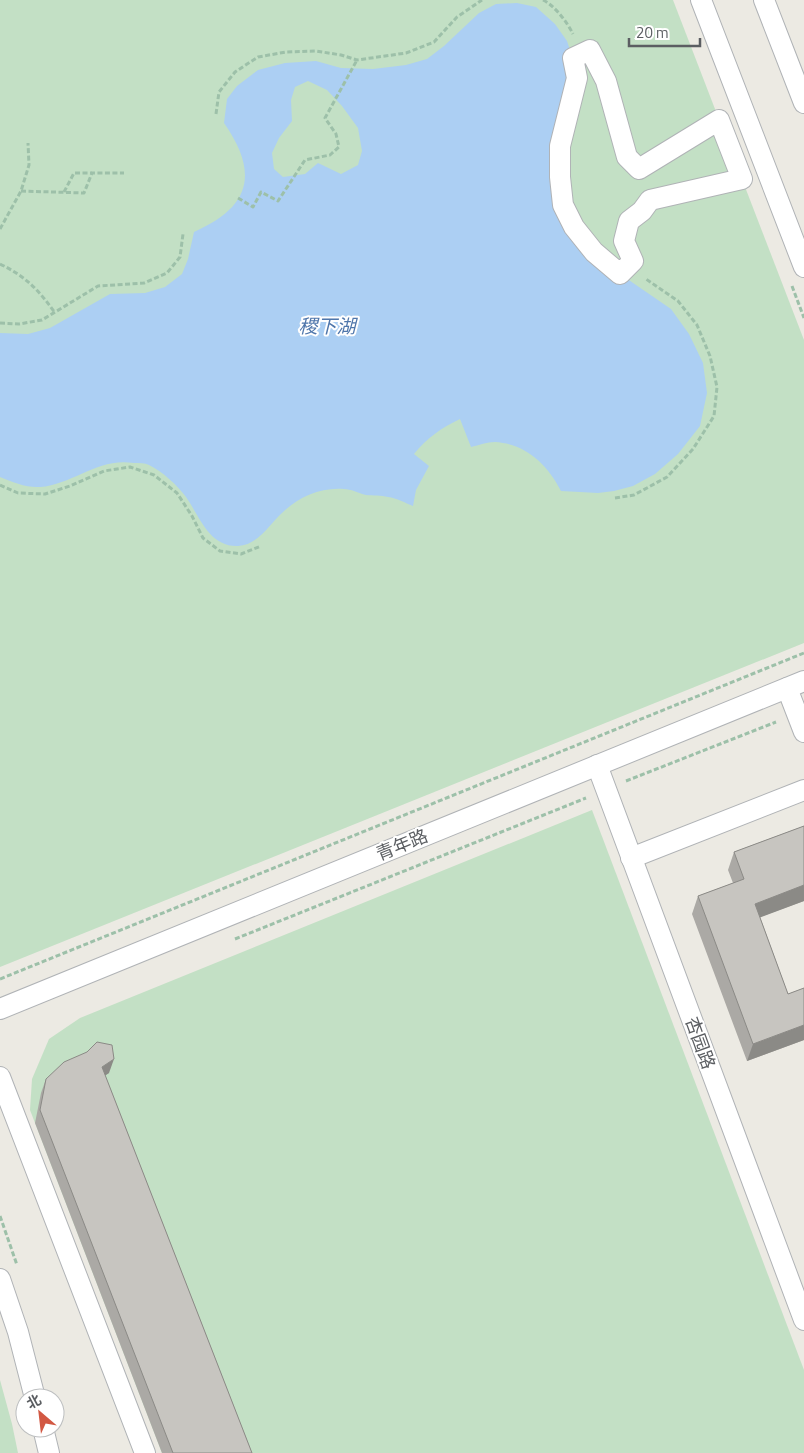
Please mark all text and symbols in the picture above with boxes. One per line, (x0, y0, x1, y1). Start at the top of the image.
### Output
scale bar (629, 15, 700, 47)
text: 20 m (636, 21, 669, 44)
water label: 稷下湖 (298, 311, 358, 340)
street label: 青年路 (372, 822, 432, 867)
street label: 杏园路 (679, 1013, 722, 1073)
north arrow (15, 1388, 65, 1438)
text: 北 (23, 1389, 45, 1414)

